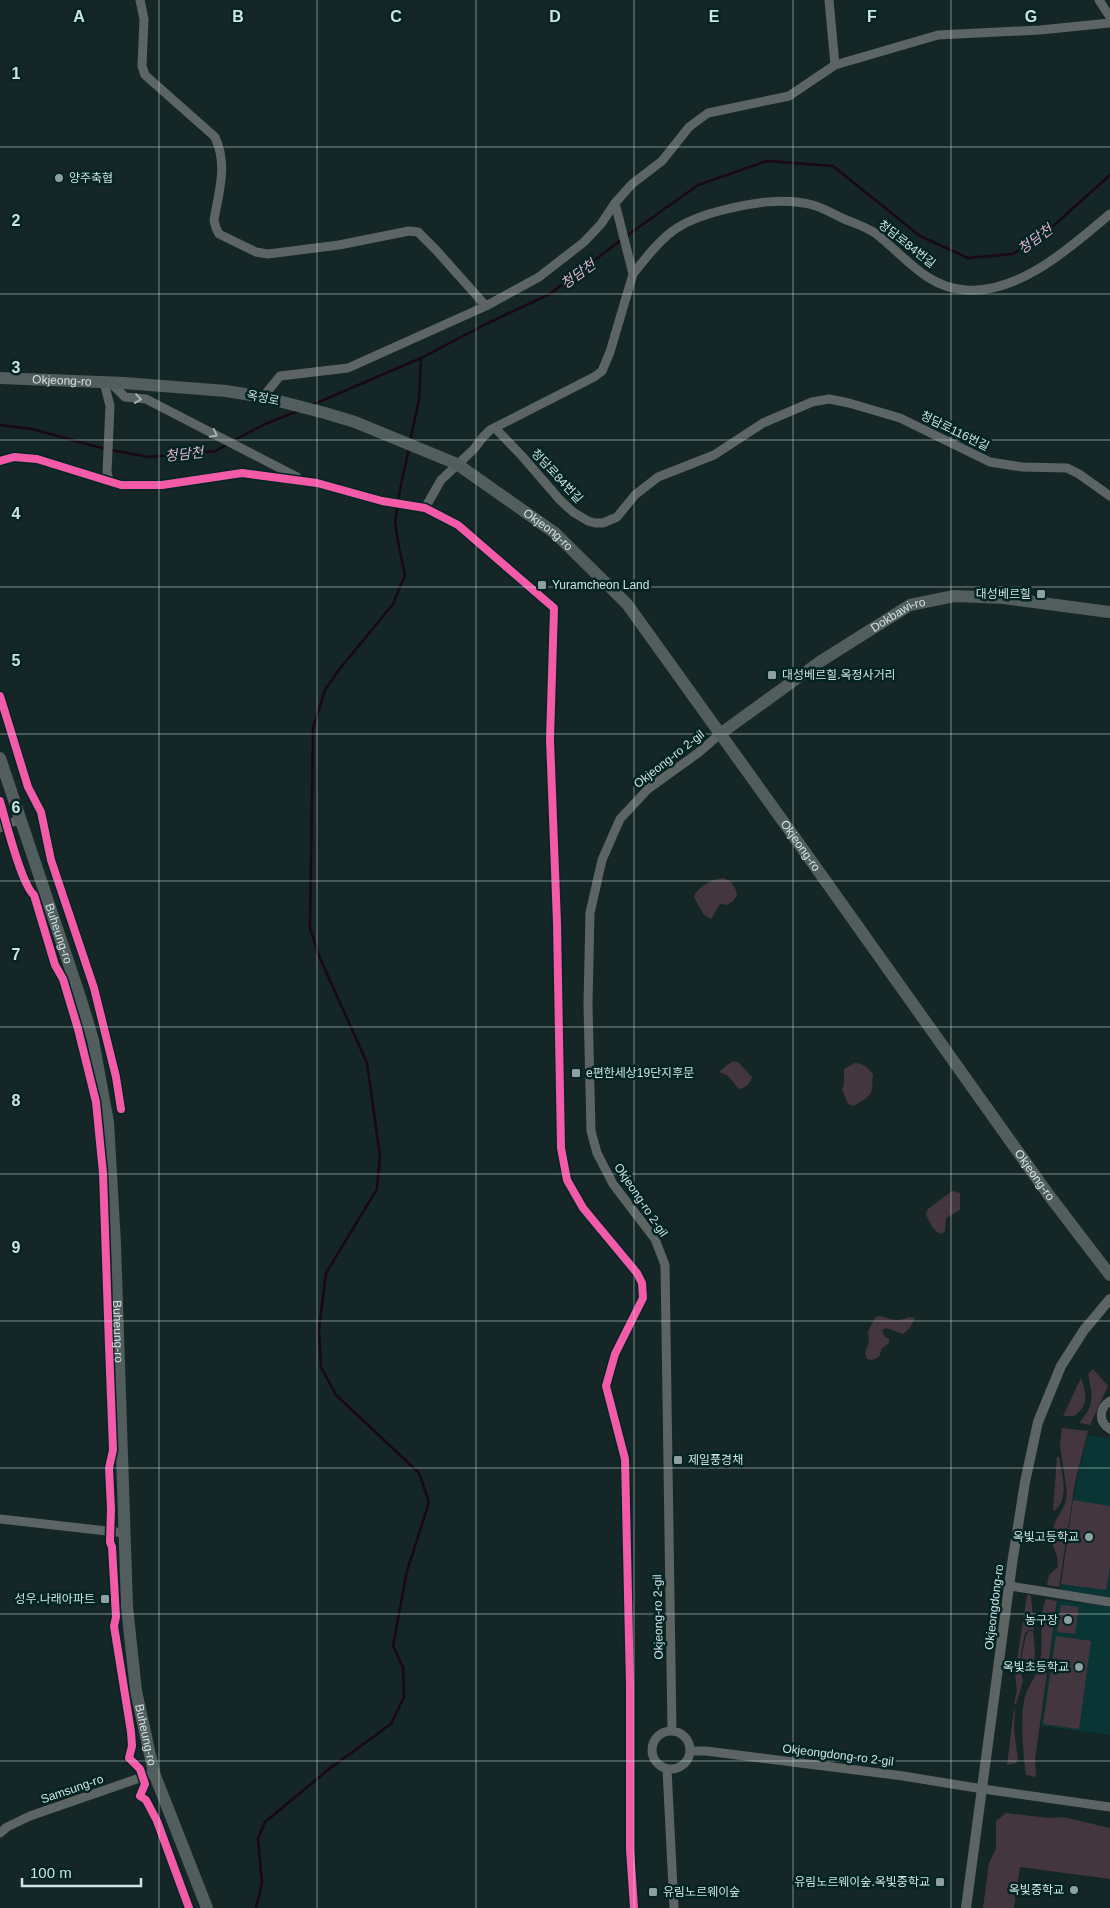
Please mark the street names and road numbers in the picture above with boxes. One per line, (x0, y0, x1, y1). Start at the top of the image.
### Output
street label: 청담로84번길 (876, 217, 938, 271)
street label: Okjeong-ro (32, 372, 92, 389)
street label: 옥정로 (245, 388, 281, 408)
street label: 청담로116번길 (919, 408, 991, 454)
street label: 청담로84번길 (529, 446, 585, 506)
street label: Okjeong-ro (521, 506, 576, 554)
street label: Dokbawi-ro (868, 595, 927, 635)
street label: Okjeong-ro 2-gil (631, 727, 707, 791)
street label: Okjeong-ro (777, 817, 824, 874)
street label: Buheung-ro (42, 901, 75, 966)
street label: Okjeong-ro (1012, 1147, 1058, 1204)
street label: Okjeong-ro 2-gil (611, 1161, 671, 1239)
street label: Buheung-ro (110, 1300, 126, 1363)
street label: Okjeongdong-ro (982, 1563, 1006, 1651)
street label: Okjeong-ro 2-gil (650, 1574, 666, 1660)
street label: Buheung-ro (132, 1703, 159, 1767)
street label: Okjeongdong-ro 2-gil (782, 1741, 894, 1769)
street label: Samsung-ro (39, 1772, 105, 1806)

